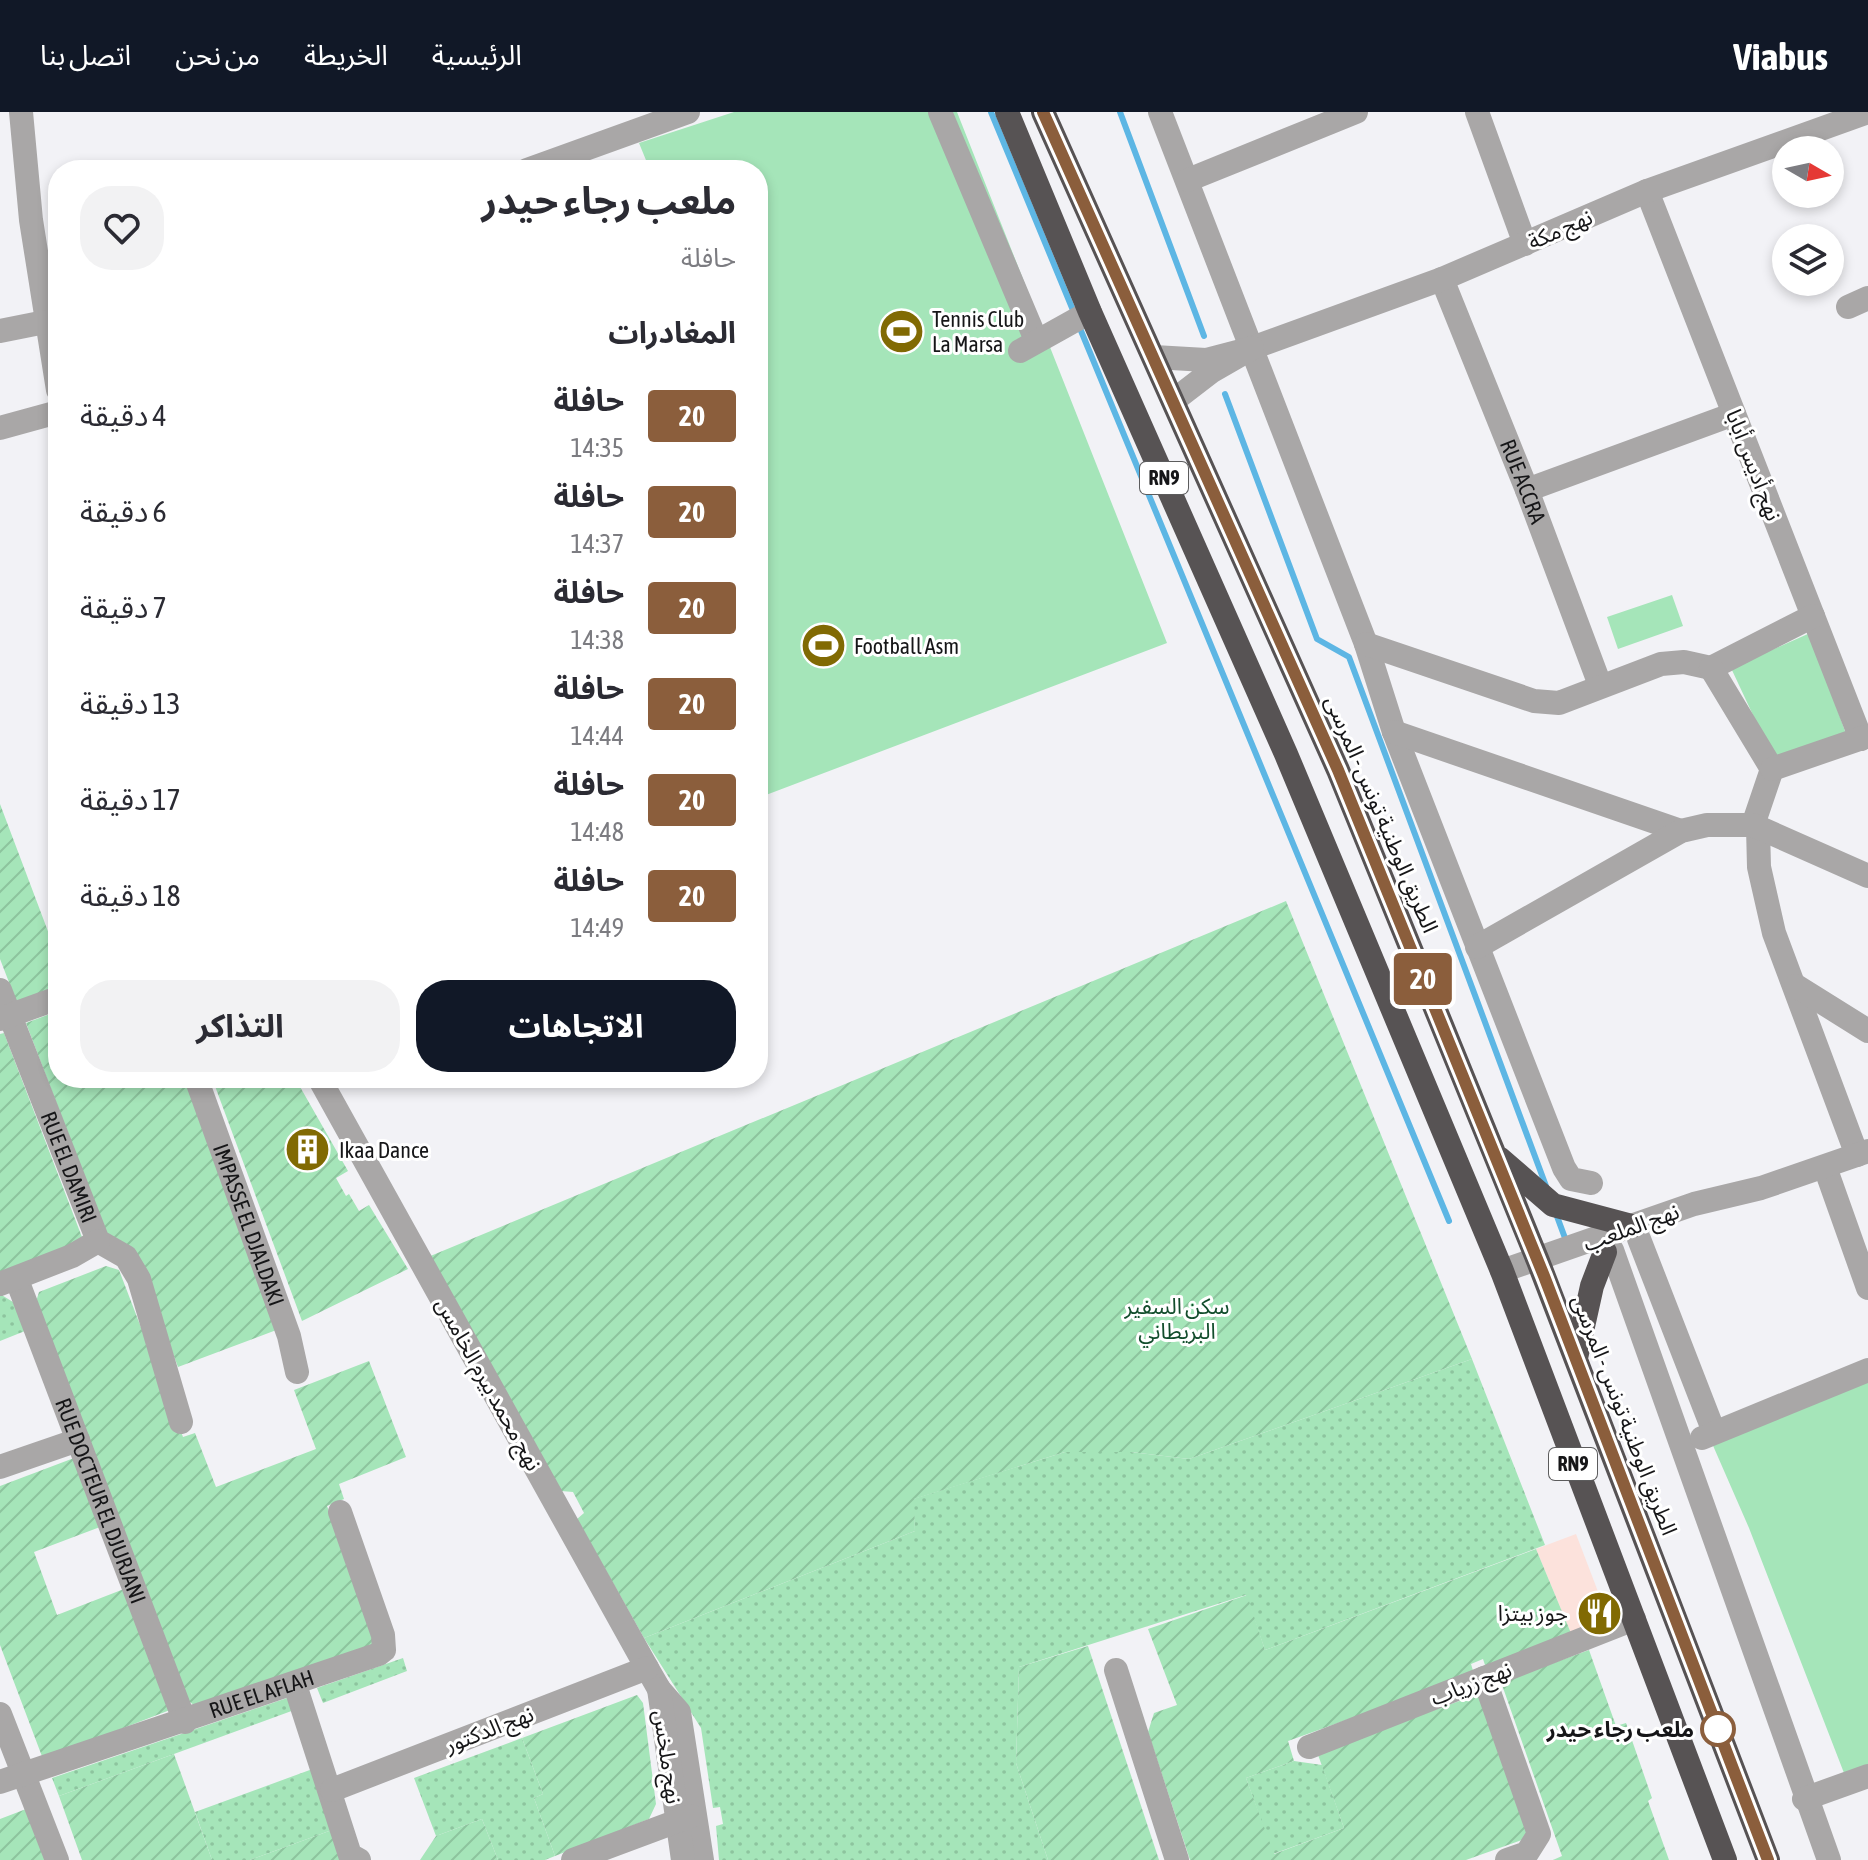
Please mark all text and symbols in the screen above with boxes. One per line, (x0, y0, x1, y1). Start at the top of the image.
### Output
text: Viabus (1733, 35, 1828, 78)
text: اتصل بنا (40, 39, 131, 71)
text: من نحن (175, 39, 260, 71)
text: الخريطة (304, 39, 388, 71)
text: الرئيسية (432, 39, 522, 71)
north arrow (1772, 136, 1844, 208)
map controls (1772, 136, 1844, 296)
text: ملعب رجاء حيدر (481, 179, 736, 222)
button: heart (80, 186, 164, 270)
street label: نهج مكة (1524, 203, 1598, 258)
button: layers (1772, 224, 1844, 296)
text: حافلة (681, 243, 736, 273)
place label: Tennis Club La Marsa (932, 306, 1024, 357)
sports icon: Tennis Club La Marsa (877, 308, 925, 356)
text: المغادرات (608, 315, 736, 349)
text: حافلة (553, 383, 624, 417)
text: 4 دقيقة (80, 398, 167, 432)
text: 20 (679, 400, 705, 432)
street label: نهج أديس أبابا (1717, 406, 1787, 526)
text: 14:35 (570, 433, 624, 463)
street label: RUE ACCRA (1495, 435, 1551, 527)
road number: RN9 (1140, 462, 1188, 494)
text: حافلة (553, 479, 624, 513)
text: 6 دقيقة (80, 494, 167, 528)
text: 20 (679, 496, 705, 528)
text: 14:37 (570, 529, 624, 559)
text: حافلة (553, 575, 624, 609)
text: 7 دقيقة (80, 590, 167, 624)
text: 20 (679, 592, 705, 624)
sports icon: Football Asm (799, 622, 847, 670)
text: 14:38 (570, 625, 624, 655)
place label: Football Asm (854, 633, 959, 659)
text: حافلة (553, 671, 624, 705)
text: 13 دقيقة (80, 686, 181, 720)
text: 20 (679, 688, 705, 720)
street label: الطريق الوطنية تونس - المرسى (1319, 691, 1444, 937)
text: 14:44 (570, 721, 624, 751)
text: حافلة (553, 767, 624, 801)
text: 17 دقيقة (80, 782, 181, 816)
text: 20 (679, 784, 705, 816)
text: 14:48 (570, 817, 624, 847)
text: حافلة (553, 863, 624, 897)
text: 18 دقيقة (80, 878, 181, 912)
text: 20 (679, 880, 705, 912)
text: 14:49 (570, 913, 624, 943)
line badge: 20 (1387, 953, 1459, 1005)
text: 20 (1410, 963, 1436, 995)
button: التذاكر (80, 980, 400, 1072)
button: الاتجاهات (416, 980, 736, 1072)
street label: RUE EL DAMIRI (36, 1108, 103, 1226)
building icon: Ikaa Dance (284, 1126, 332, 1174)
place label: Ikaa Dance (339, 1137, 429, 1163)
street label: IMPASSE EL DJALDAKI (208, 1140, 290, 1309)
street label: نهج الملعب (1579, 1198, 1684, 1260)
street label: الطريق الوطنية تونس - المرسى (1566, 1291, 1683, 1539)
street label: نهج محمد بيرم الخامس (427, 1293, 547, 1477)
park label: سكن السفير البريطاني (1124, 1293, 1229, 1348)
street label: RUE DOCTEUR EL DJURJANI (50, 1394, 152, 1607)
road number: RN9 (1549, 1448, 1597, 1480)
restaurant icon: جوز بيتزا (1575, 1589, 1623, 1637)
place label: جوز بيتزا (1498, 1600, 1568, 1627)
street label: نهج زرياب (1427, 1656, 1517, 1714)
street label: RUE EL AFLAH (206, 1664, 317, 1723)
street label: نهج الدكتور (440, 1700, 538, 1762)
street label: نهج ملخس (645, 1708, 687, 1806)
marker: ملعب رجاء حيدر (1701, 1712, 1735, 1746)
place label: ملعب رجاء حيدر (1546, 1716, 1694, 1743)

